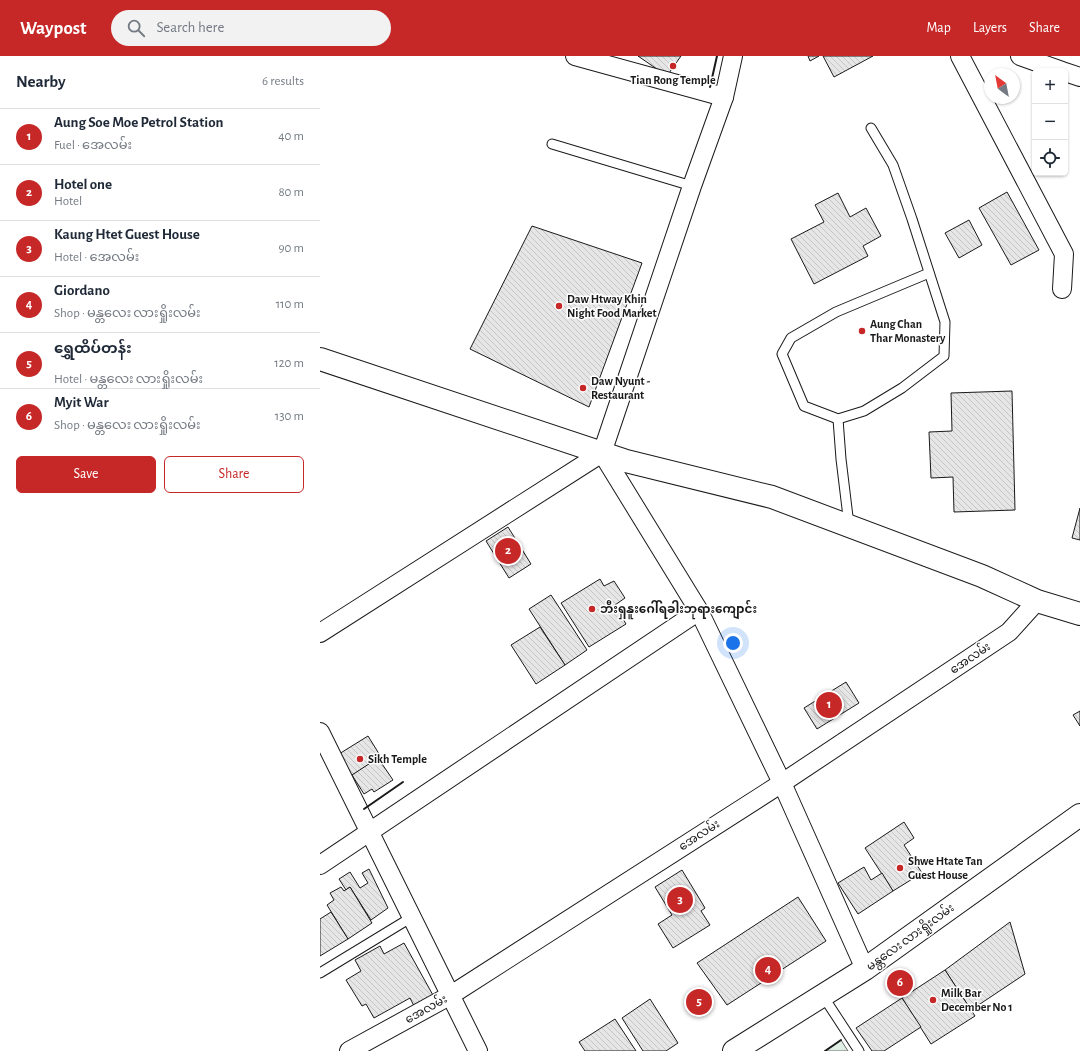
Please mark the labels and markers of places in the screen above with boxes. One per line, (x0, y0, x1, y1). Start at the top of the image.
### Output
marker: Tian Rong Temple (668, 61, 678, 71)
place label: Tian Rong Temple (630, 74, 716, 86)
place label: Daw Htway Khin Night Food Market (567, 293, 657, 319)
marker: Daw Htway Khin Night Food Market (554, 301, 564, 311)
place label: Aung Chan Thar Monastery (870, 318, 946, 345)
marker: Aung Chan Thar Monastery (857, 326, 867, 336)
place label: Daw Nyunt - Restaurant (591, 375, 650, 401)
marker: Daw Nyunt - Restaurant (578, 383, 588, 393)
pin: 2 (495, 536, 521, 566)
place label: ဘီးရှနူးဂေါ်ရခါးဘုရားကျောင်း (600, 599, 757, 620)
marker: ဘီးရှနူးဂေါ်ရခါးဘုရားကျောင်း (587, 604, 597, 614)
pin: 1 (816, 690, 842, 720)
place label: Sikh Temple (368, 753, 427, 765)
marker: Sikh Temple (355, 754, 365, 764)
place label: Shwe Htate Tan Guest House (908, 855, 983, 881)
marker: Shwe Htate Tan Guest House (895, 863, 905, 873)
pin: 3 (667, 885, 693, 915)
pin: 4 (755, 955, 781, 985)
pin: 6 (887, 968, 913, 998)
pin: 5 (686, 987, 712, 1017)
place label: Milk Bar December No 1 (941, 987, 1013, 1013)
marker: Milk Bar December No 1 (928, 995, 938, 1005)

